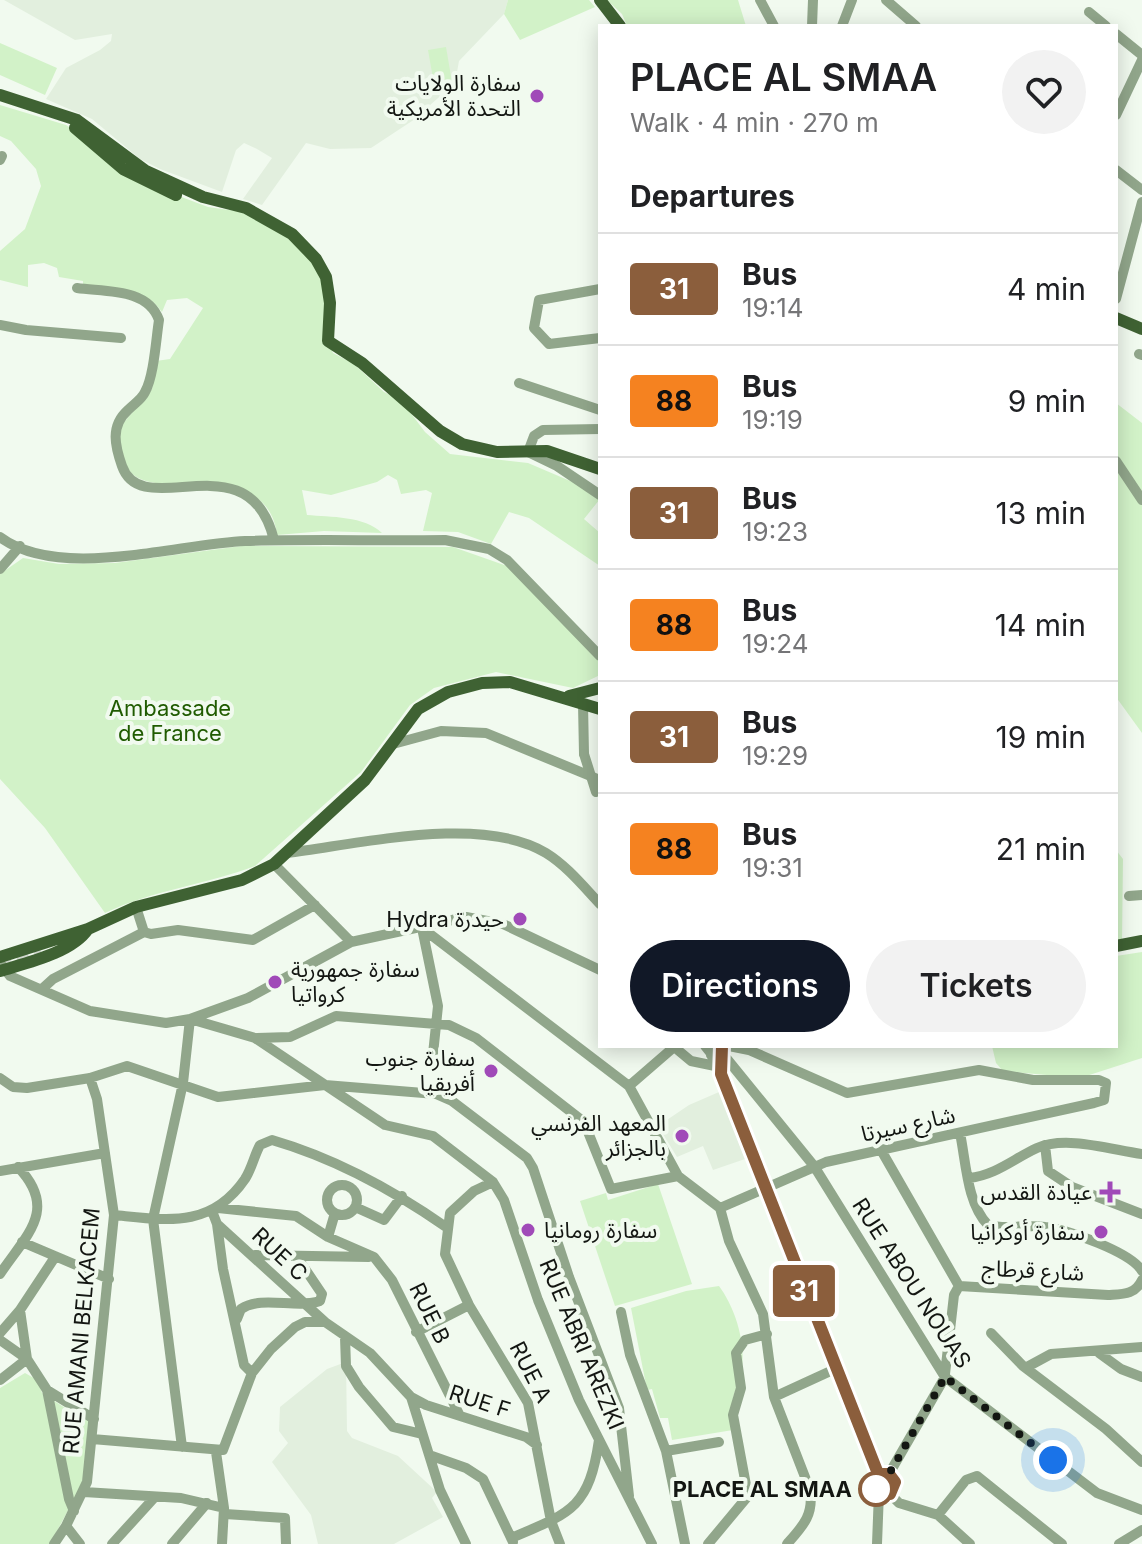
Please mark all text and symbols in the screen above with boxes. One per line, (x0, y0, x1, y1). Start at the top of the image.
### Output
button: heart (1002, 50, 1086, 134)
text: PLACE AL SMAA (630, 54, 937, 100)
place label: سفارة الولايات التحدة الأمريكية (387, 70, 521, 121)
marker: سفارة الولايات التحدة الأمريكية (528, 87, 546, 105)
text: Walk · 4 min · 270 m (630, 107, 879, 138)
text: Departures (630, 178, 795, 214)
text: Bus (742, 256, 797, 292)
text: 4 min (1007, 271, 1086, 307)
text: 31 (659, 272, 689, 306)
text: 19:14 (742, 292, 804, 323)
text: Bus (742, 368, 797, 404)
text: 9 min (1008, 383, 1086, 419)
text: 88 (656, 384, 692, 418)
text: 19:19 (742, 404, 803, 435)
text: Bus (742, 480, 797, 516)
text: 13 min (996, 495, 1086, 531)
text: 31 (659, 496, 689, 530)
text: 19:23 (742, 516, 808, 547)
text: Bus (742, 592, 797, 628)
text: 14 min (995, 607, 1086, 643)
text: 88 (656, 608, 692, 642)
text: 19:24 (742, 628, 808, 659)
park label: Ambassade de France (109, 695, 231, 746)
text: Bus (742, 704, 797, 740)
text: 19 min (995, 719, 1086, 755)
text: 31 (659, 720, 689, 754)
text: 19:29 (742, 740, 808, 771)
text: Bus (742, 816, 797, 852)
text: 21 min (996, 831, 1086, 867)
text: 88 (656, 832, 692, 866)
text: 19:31 (742, 852, 803, 883)
place label: Hydra حيدرة (386, 906, 504, 933)
marker: Hydra حيدرة (511, 910, 529, 928)
button: Directions (630, 940, 850, 1032)
button: Tickets (866, 940, 1086, 1032)
place label: سفارة جمهورية كرواتيا (291, 956, 420, 1007)
marker: سفارة جمهورية كرواتيا (266, 973, 284, 991)
place label: سفارة جنوب أفريقيا (365, 1045, 475, 1096)
marker: سفارة جنوب أفريقيا (482, 1062, 500, 1080)
street label: شارع سيرتا (859, 1101, 958, 1151)
place label: المعهد الفرنسي بالجزائر (531, 1110, 666, 1161)
marker: المعهد الفرنسي بالجزائر (673, 1127, 691, 1145)
place label: عيادة القدس (981, 1179, 1092, 1205)
marker: عيادة القدس (1099, 1181, 1121, 1203)
street label: RUE ABOU NOUAS (847, 1193, 977, 1373)
street label: RUE AMANI BELKACEM (57, 1207, 105, 1455)
place label: سفارة رومانيا (544, 1217, 657, 1244)
place label: سفارة أوكرانيا (970, 1219, 1085, 1246)
marker: سفارة رومانيا (519, 1221, 537, 1239)
street label: RUE C (247, 1222, 313, 1286)
marker: سفارة أوكرانيا (1092, 1223, 1110, 1241)
street label: شارع قرطاج (981, 1254, 1085, 1290)
street label: RUE ABRI AREZKI (534, 1255, 630, 1433)
line badge: 31 (768, 1265, 840, 1317)
text: 31 (789, 1274, 819, 1308)
street label: RUE B (404, 1278, 456, 1348)
street label: RUE A (505, 1337, 557, 1407)
street label: RUE F (446, 1379, 514, 1423)
your location (1033, 1440, 1073, 1480)
marker: PLACE AL SMAA (859, 1472, 893, 1506)
place label: PLACE AL SMAA (673, 1476, 852, 1502)

